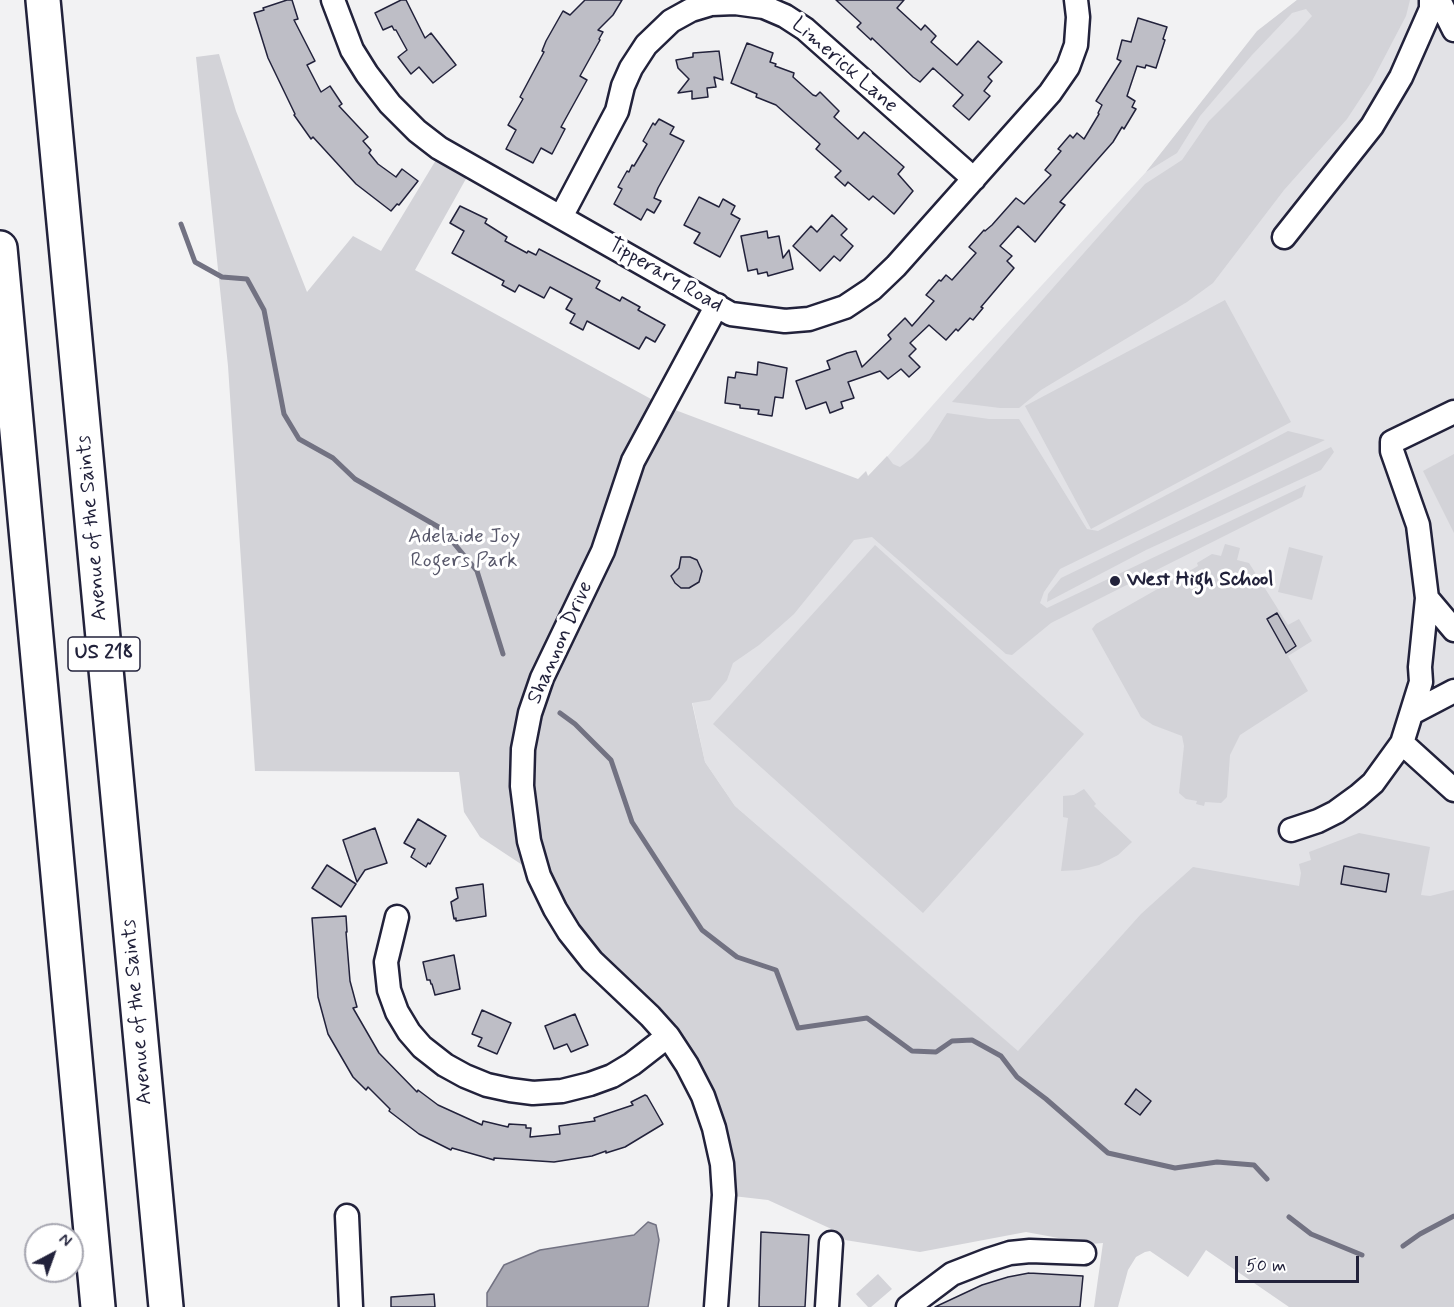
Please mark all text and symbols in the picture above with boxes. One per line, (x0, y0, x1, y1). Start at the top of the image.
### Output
street label: Limerick Lane (786, 13, 902, 119)
street label: Tipperary Road (603, 233, 727, 319)
street label: Avenue of the Saints (72, 434, 114, 622)
park label: Adelaide Joy Rogers Park (408, 525, 520, 575)
place label: West High School (1127, 568, 1274, 594)
marker: West High School (1108, 574, 1122, 588)
street label: Shannon Drive (523, 578, 599, 708)
road number: US 218 (68, 637, 140, 671)
street label: Avenue of the Saints (117, 918, 159, 1106)
north arrow (24, 1223, 84, 1283)
text: N (54, 1229, 76, 1252)
scale bar (1238, 1244, 1362, 1282)
text: 50 m (1246, 1254, 1286, 1278)

